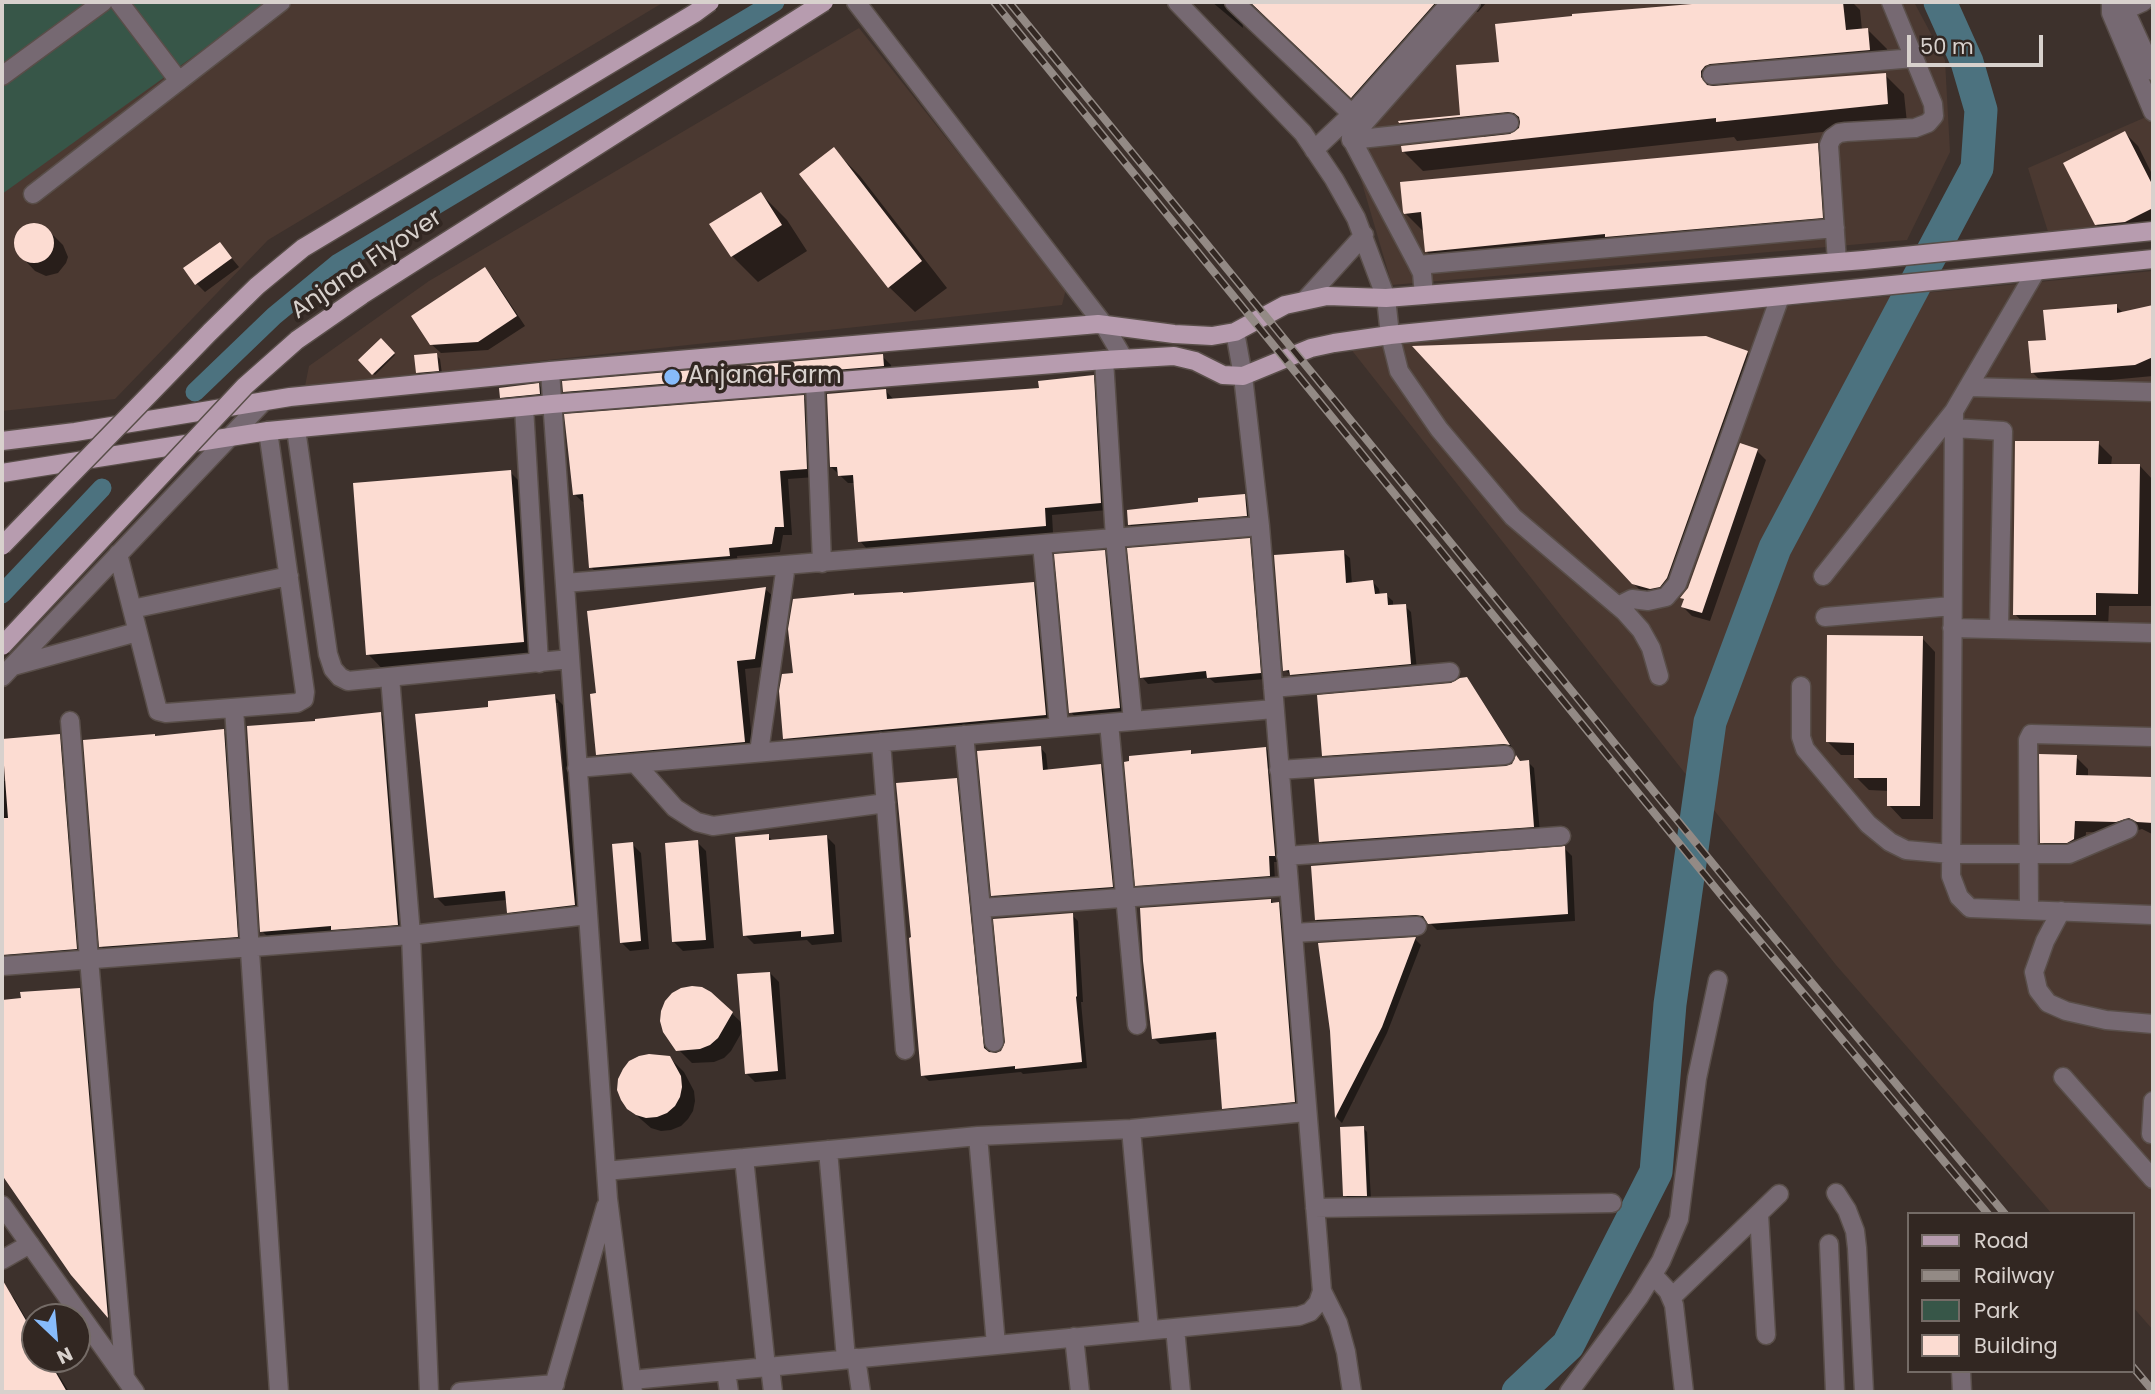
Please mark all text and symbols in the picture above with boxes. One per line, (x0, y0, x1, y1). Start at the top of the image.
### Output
scale bar (1910, 21, 2046, 65)
text: 50 m (1920, 32, 1974, 61)
street label: Anjana Flyover (286, 204, 448, 326)
place label: Anjana Farm (688, 363, 842, 391)
marker: Anjana Farm (662, 367, 682, 387)
legend (1906, 1212, 2134, 1373)
text: Road (1974, 1226, 2029, 1255)
text: Railway (1974, 1261, 2055, 1290)
text: Park (1974, 1296, 2019, 1325)
north arrow (21, 1303, 91, 1373)
text: Building (1974, 1331, 2058, 1360)
text: N (52, 1340, 77, 1371)

